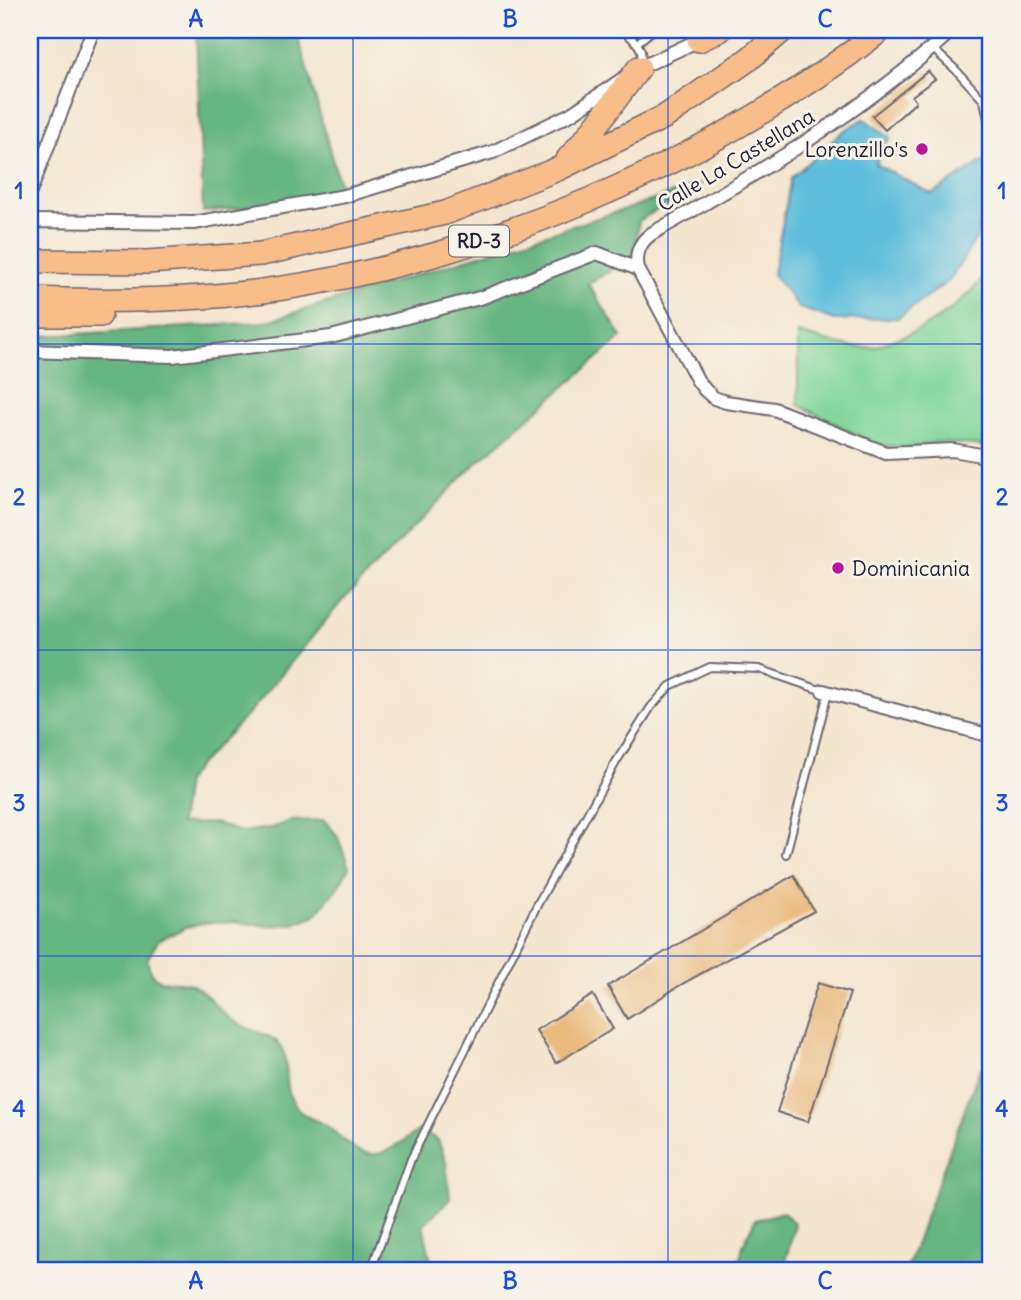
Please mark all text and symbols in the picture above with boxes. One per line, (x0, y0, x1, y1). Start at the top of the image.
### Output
text: A (189, 4, 204, 33)
text: B (502, 4, 518, 33)
text: C (817, 4, 833, 33)
street label: Calle La Castellana (653, 102, 819, 218)
place label: Lorenzillo's (804, 136, 908, 163)
marker: Lorenzillo's (914, 141, 930, 157)
text: 1 (14, 176, 24, 205)
text: 1 (997, 176, 1007, 205)
road number: RD-3 (449, 226, 509, 256)
text: 2 (13, 482, 26, 511)
text: 2 (996, 482, 1009, 511)
place label: Dominicania (852, 555, 970, 582)
marker: Dominicania (830, 560, 846, 576)
text: 3 (12, 788, 26, 817)
text: 3 (995, 788, 1009, 817)
text: 4 (12, 1094, 26, 1123)
text: 4 (995, 1094, 1009, 1123)
text: A (189, 1266, 204, 1295)
text: B (502, 1266, 518, 1295)
text: C (817, 1266, 833, 1295)

